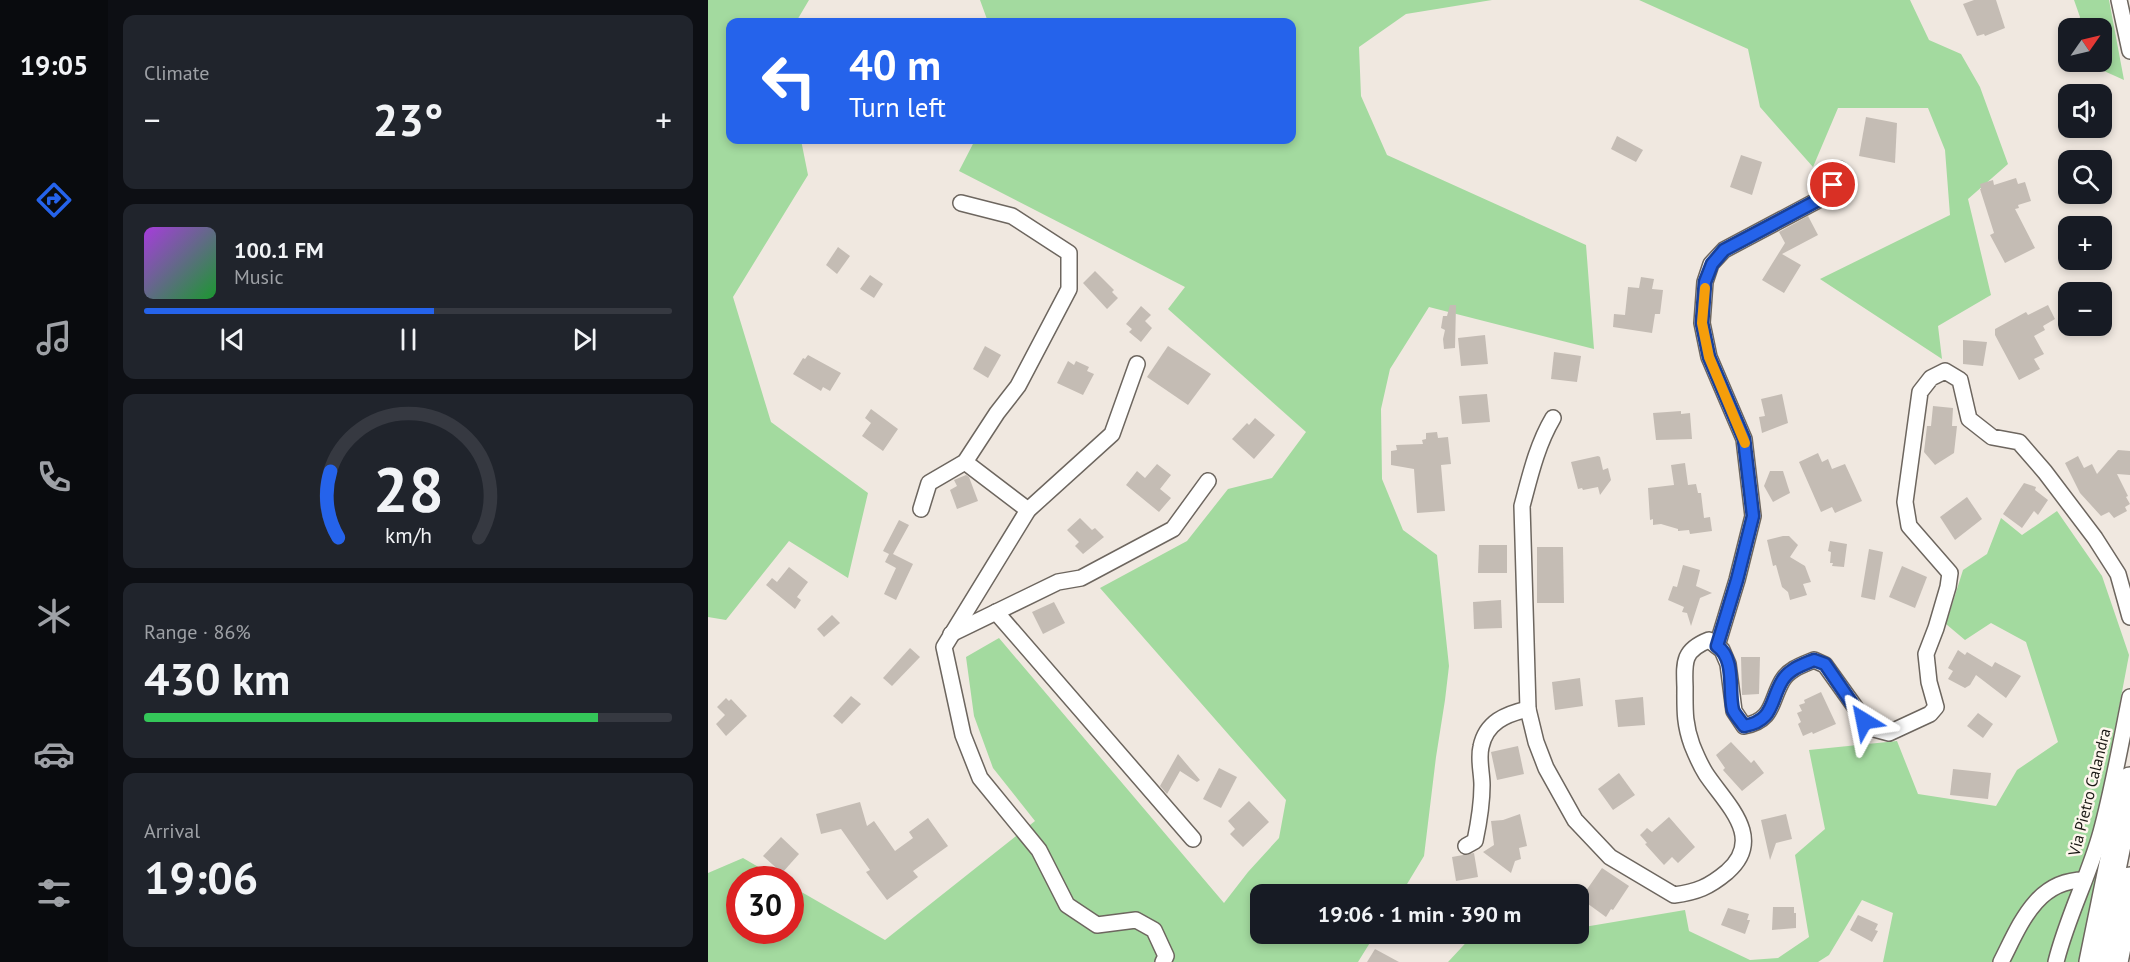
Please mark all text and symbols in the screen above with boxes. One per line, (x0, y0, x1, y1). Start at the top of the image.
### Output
north arrow (2058, 18, 2112, 72)
map controls (2058, 18, 2112, 336)
text: 40 m (849, 37, 941, 92)
icon: left (750, 42, 828, 120)
text: 19:05 (20, 48, 88, 82)
text: Climate (144, 60, 210, 86)
button: sound (2058, 84, 2112, 138)
text: 23° (373, 90, 443, 148)
text: Turn left (849, 90, 946, 124)
text: − (144, 98, 161, 141)
text: + (655, 98, 672, 141)
button: search (2058, 150, 2112, 204)
pin (1807, 159, 1858, 210)
icon: arrive (1816, 168, 1849, 201)
icon: directions (33, 179, 75, 221)
button: + (2058, 216, 2112, 270)
text: 100.1 FM (234, 236, 324, 264)
text: Music (234, 264, 283, 290)
button: − (2058, 282, 2112, 336)
icon: music (33, 317, 75, 359)
icon: previous (216, 323, 249, 356)
icon: pause (392, 323, 425, 356)
icon: next (568, 323, 601, 356)
text: 28 (373, 448, 443, 529)
icon: phone (33, 456, 75, 498)
text: km/h (384, 521, 431, 549)
icon: climate (33, 595, 75, 637)
text: Range · 86% (144, 619, 251, 645)
text: 430 km (144, 649, 290, 707)
position arrow (1832, 689, 1896, 753)
street label: Via Pietro Calandra (2063, 726, 2115, 859)
icon: car (33, 733, 75, 775)
text: Arrival (144, 818, 200, 844)
text: 19:06 (144, 848, 258, 906)
speed limit sign: 30 (726, 866, 804, 944)
icon: filters (33, 872, 75, 914)
text: 19:06 · 1 min · 390 m (1318, 900, 1521, 928)

